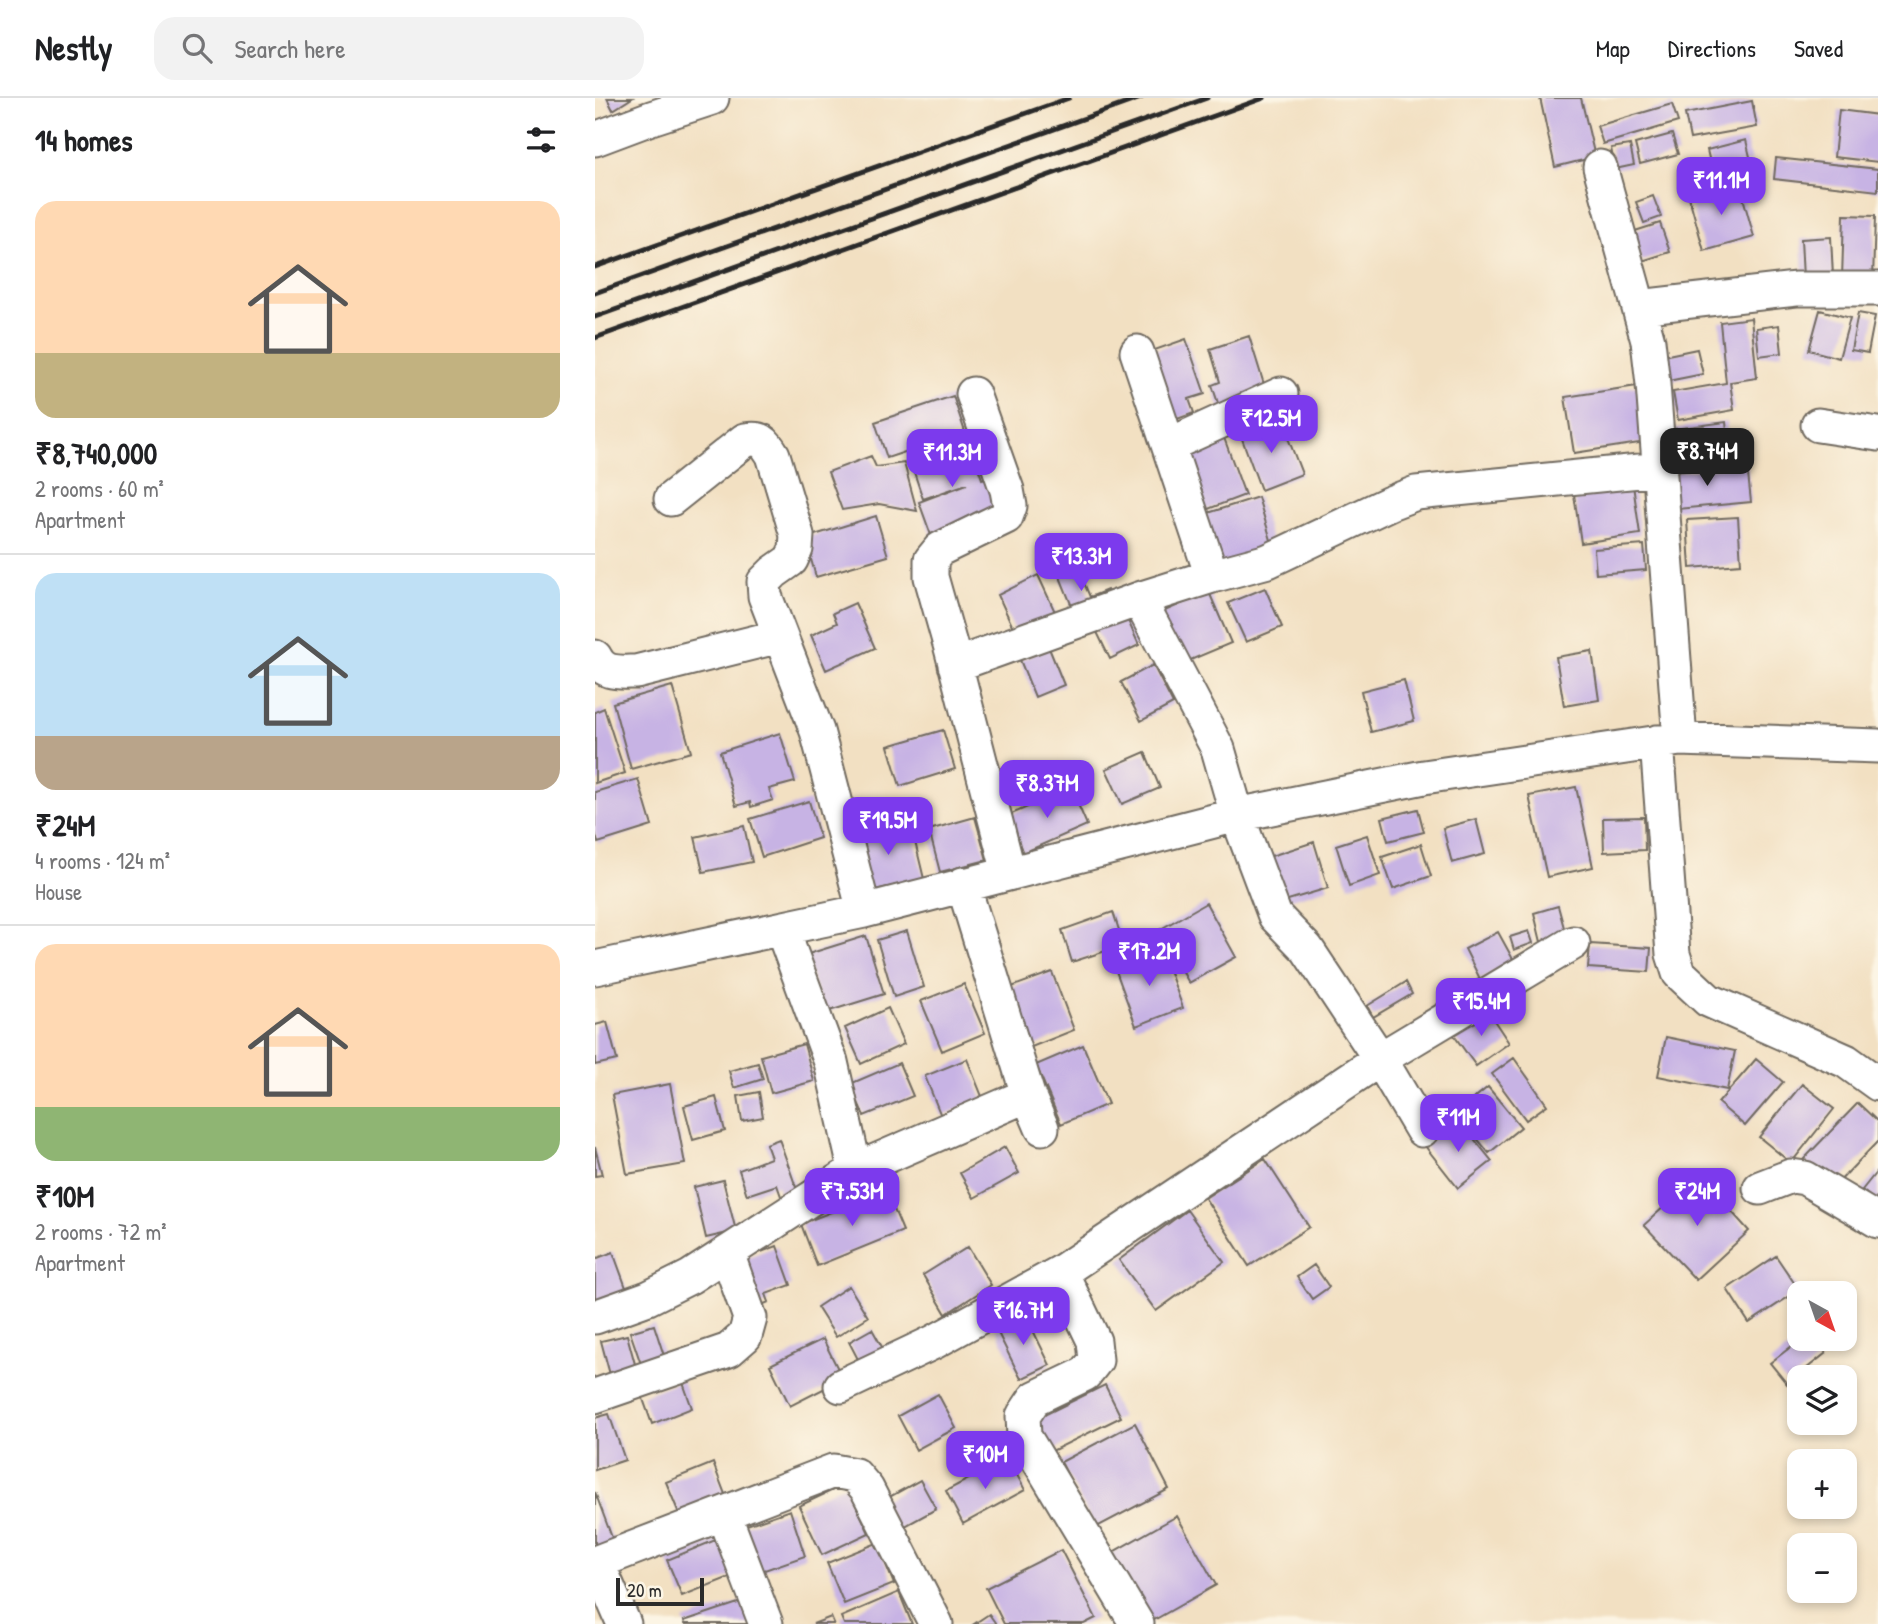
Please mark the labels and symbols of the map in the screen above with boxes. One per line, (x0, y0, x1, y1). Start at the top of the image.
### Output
pin: ₹11.1M (1664, 158, 1778, 217)
pin: ₹12.5M (1214, 396, 1328, 455)
pin: ₹8.74M (1650, 428, 1764, 488)
pin: ₹11.3M (895, 430, 1009, 489)
pin: ₹13.3M (1024, 533, 1138, 593)
pin: ₹8.37M (990, 760, 1104, 820)
pin: ₹19.5M (831, 798, 945, 857)
pin: ₹17.2M (1092, 928, 1206, 988)
pin: ₹15.4M (1424, 978, 1538, 1038)
pin: ₹11M (1417, 1094, 1499, 1154)
pin: ₹7.53M (795, 1168, 909, 1228)
pin: ₹24M (1656, 1168, 1738, 1228)
north arrow (1787, 1281, 1857, 1351)
pin: ₹16.7M (966, 1288, 1080, 1347)
pin: ₹10M (944, 1432, 1026, 1491)
scale bar (616, 1575, 703, 1607)

